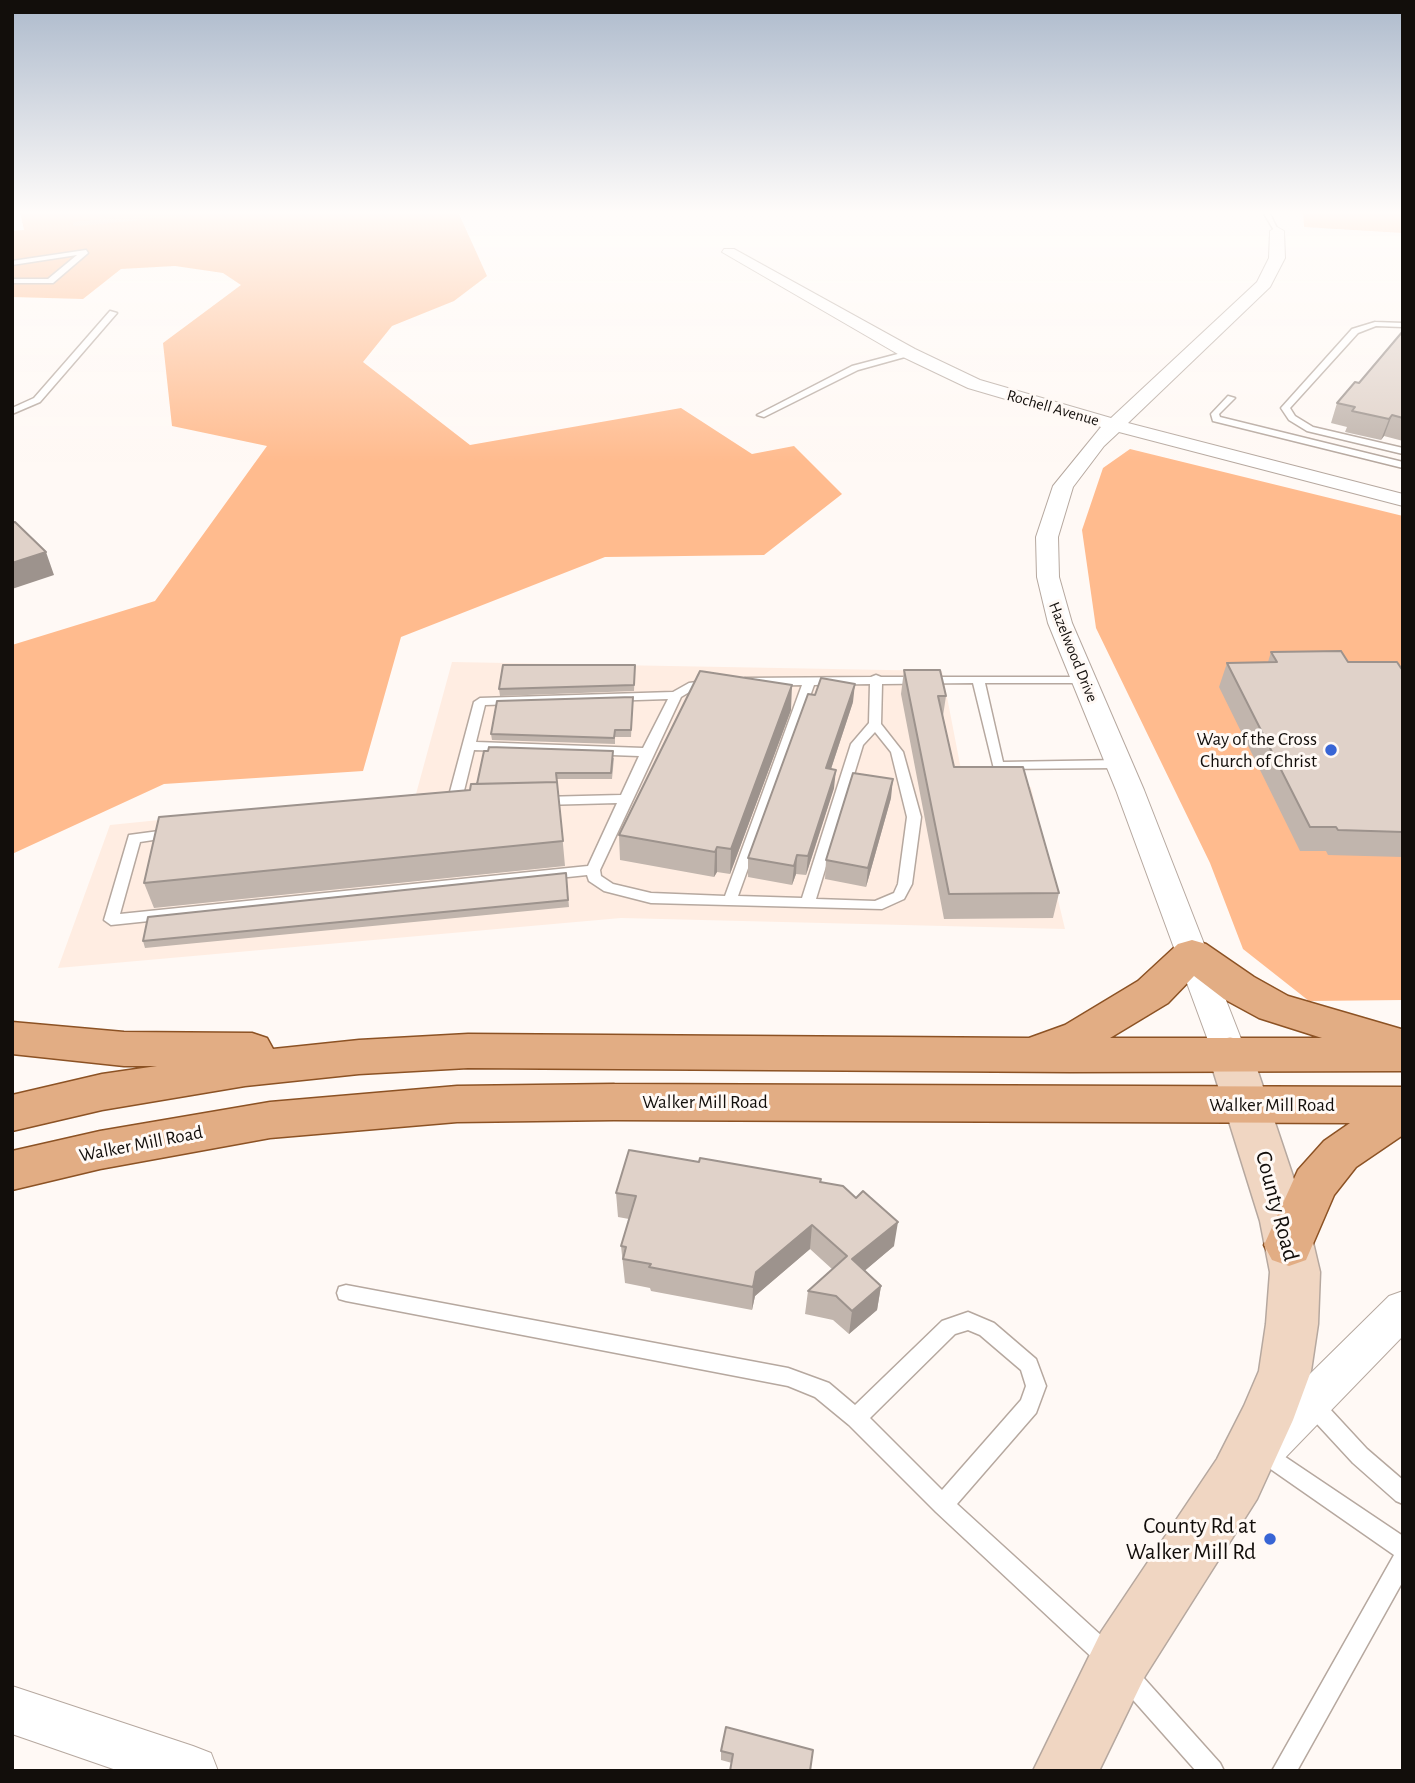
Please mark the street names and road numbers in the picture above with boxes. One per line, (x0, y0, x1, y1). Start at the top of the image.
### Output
street label: Rochell Avenue (1005, 386, 1101, 430)
street label: Hazelwood Drive (1044, 599, 1102, 705)
street label: Walker Mill Road (642, 1091, 768, 1113)
street label: Walker Mill Road (1209, 1094, 1335, 1116)
street label: Walker Mill Road (77, 1121, 205, 1167)
street label: County Road (1249, 1148, 1305, 1264)

